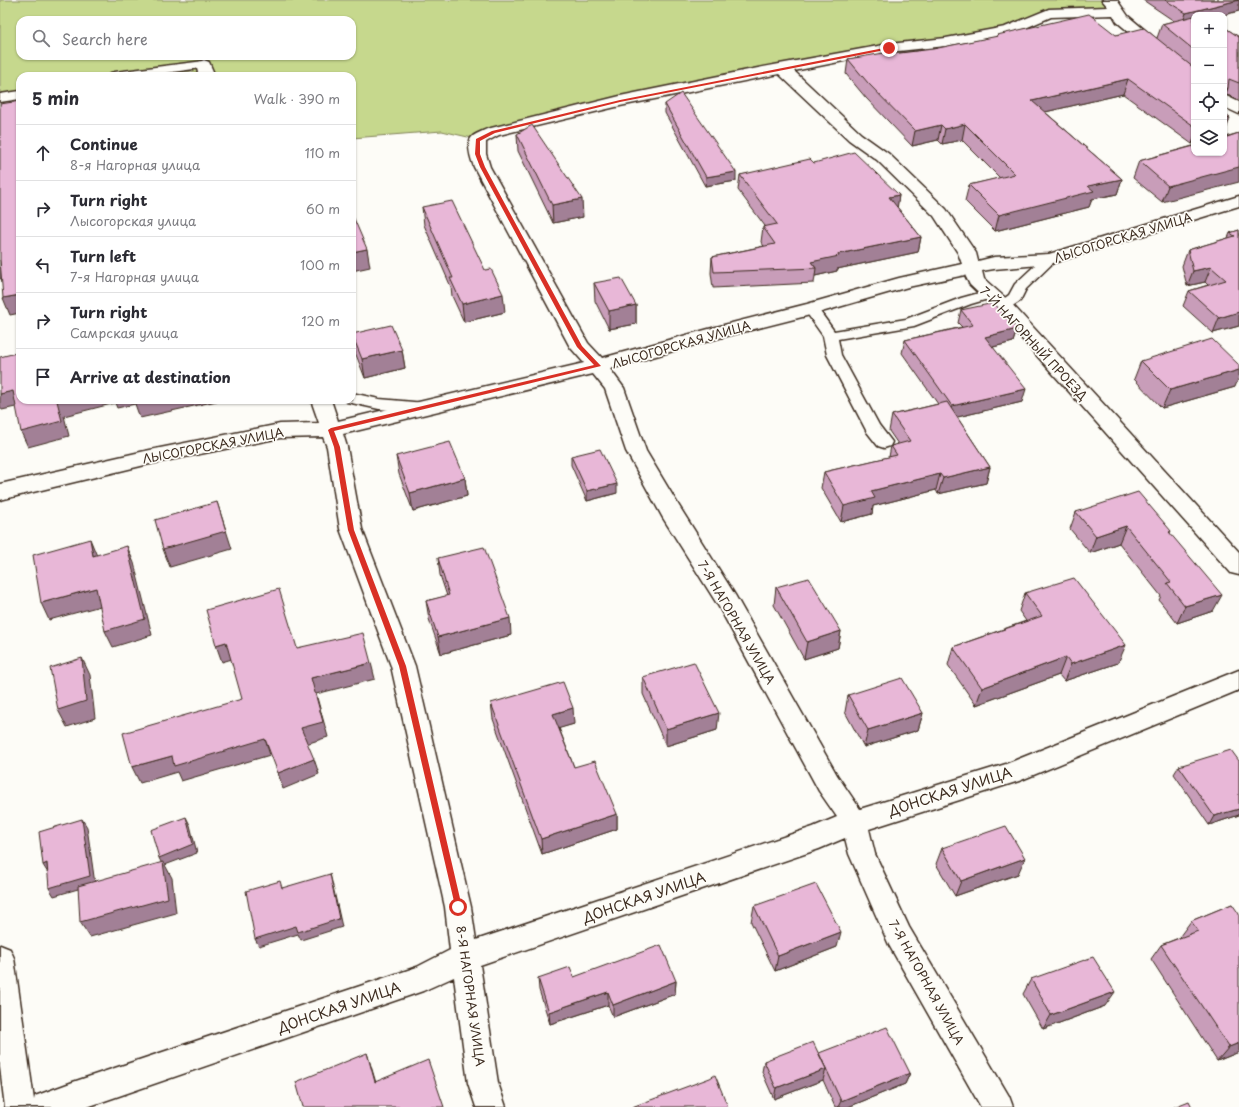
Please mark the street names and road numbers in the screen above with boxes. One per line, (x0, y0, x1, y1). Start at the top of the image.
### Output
street label: ЛЫСОГОРСКАЯ УЛИЦА (1052, 207, 1194, 267)
street label: 7-Й НАГОРНЫЙ ПРОЕЗД (976, 282, 1092, 404)
street label: ЛЫСОГОРСКАЯ УЛИЦА (610, 316, 752, 372)
street label: ЛЫСОГОРСКАЯ УЛИЦА (141, 422, 285, 468)
street label: 7-Я НАГОРНАЯ УЛИЦА (694, 557, 780, 687)
street label: ДОНСКАЯ УЛИЦА (885, 761, 1015, 821)
street label: ДОНСКАЯ УЛИЦА (579, 866, 709, 928)
street label: 7-Я НАГОРНАЯ УЛИЦА (885, 916, 969, 1048)
street label: 8-Я НАГОРНАЯ УЛИЦА (452, 925, 490, 1067)
street label: ДОНСКАЯ УЛИЦА (274, 976, 404, 1038)

